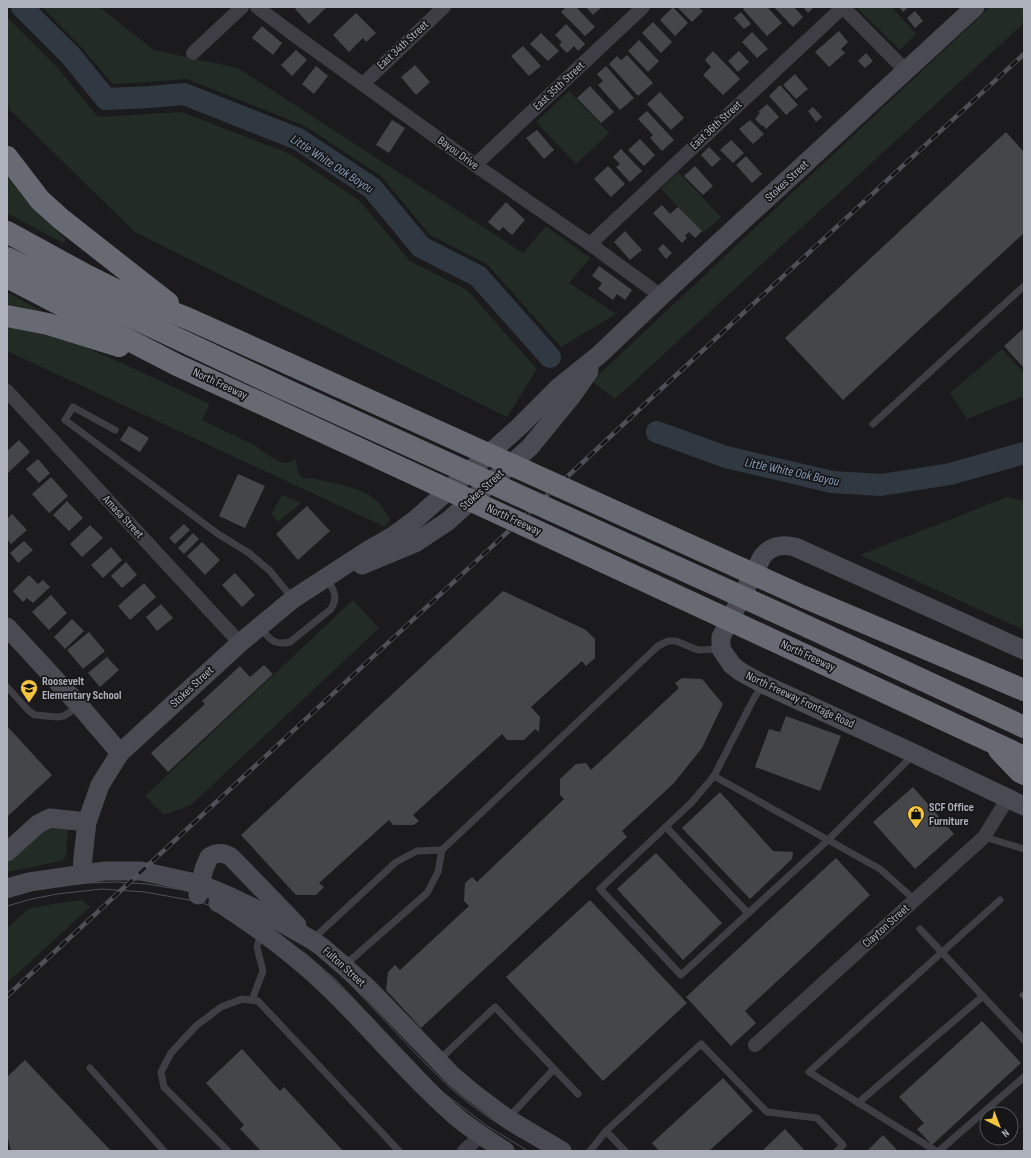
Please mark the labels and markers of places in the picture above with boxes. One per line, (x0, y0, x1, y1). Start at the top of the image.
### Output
place label: Roosevelt Elementary School (42, 674, 122, 703)
school or university icon: Roosevelt Elementary School (19, 678, 39, 703)
place label: SCF Office Furniture (929, 800, 974, 829)
shop icon: SCF Office Furniture (906, 804, 926, 829)

